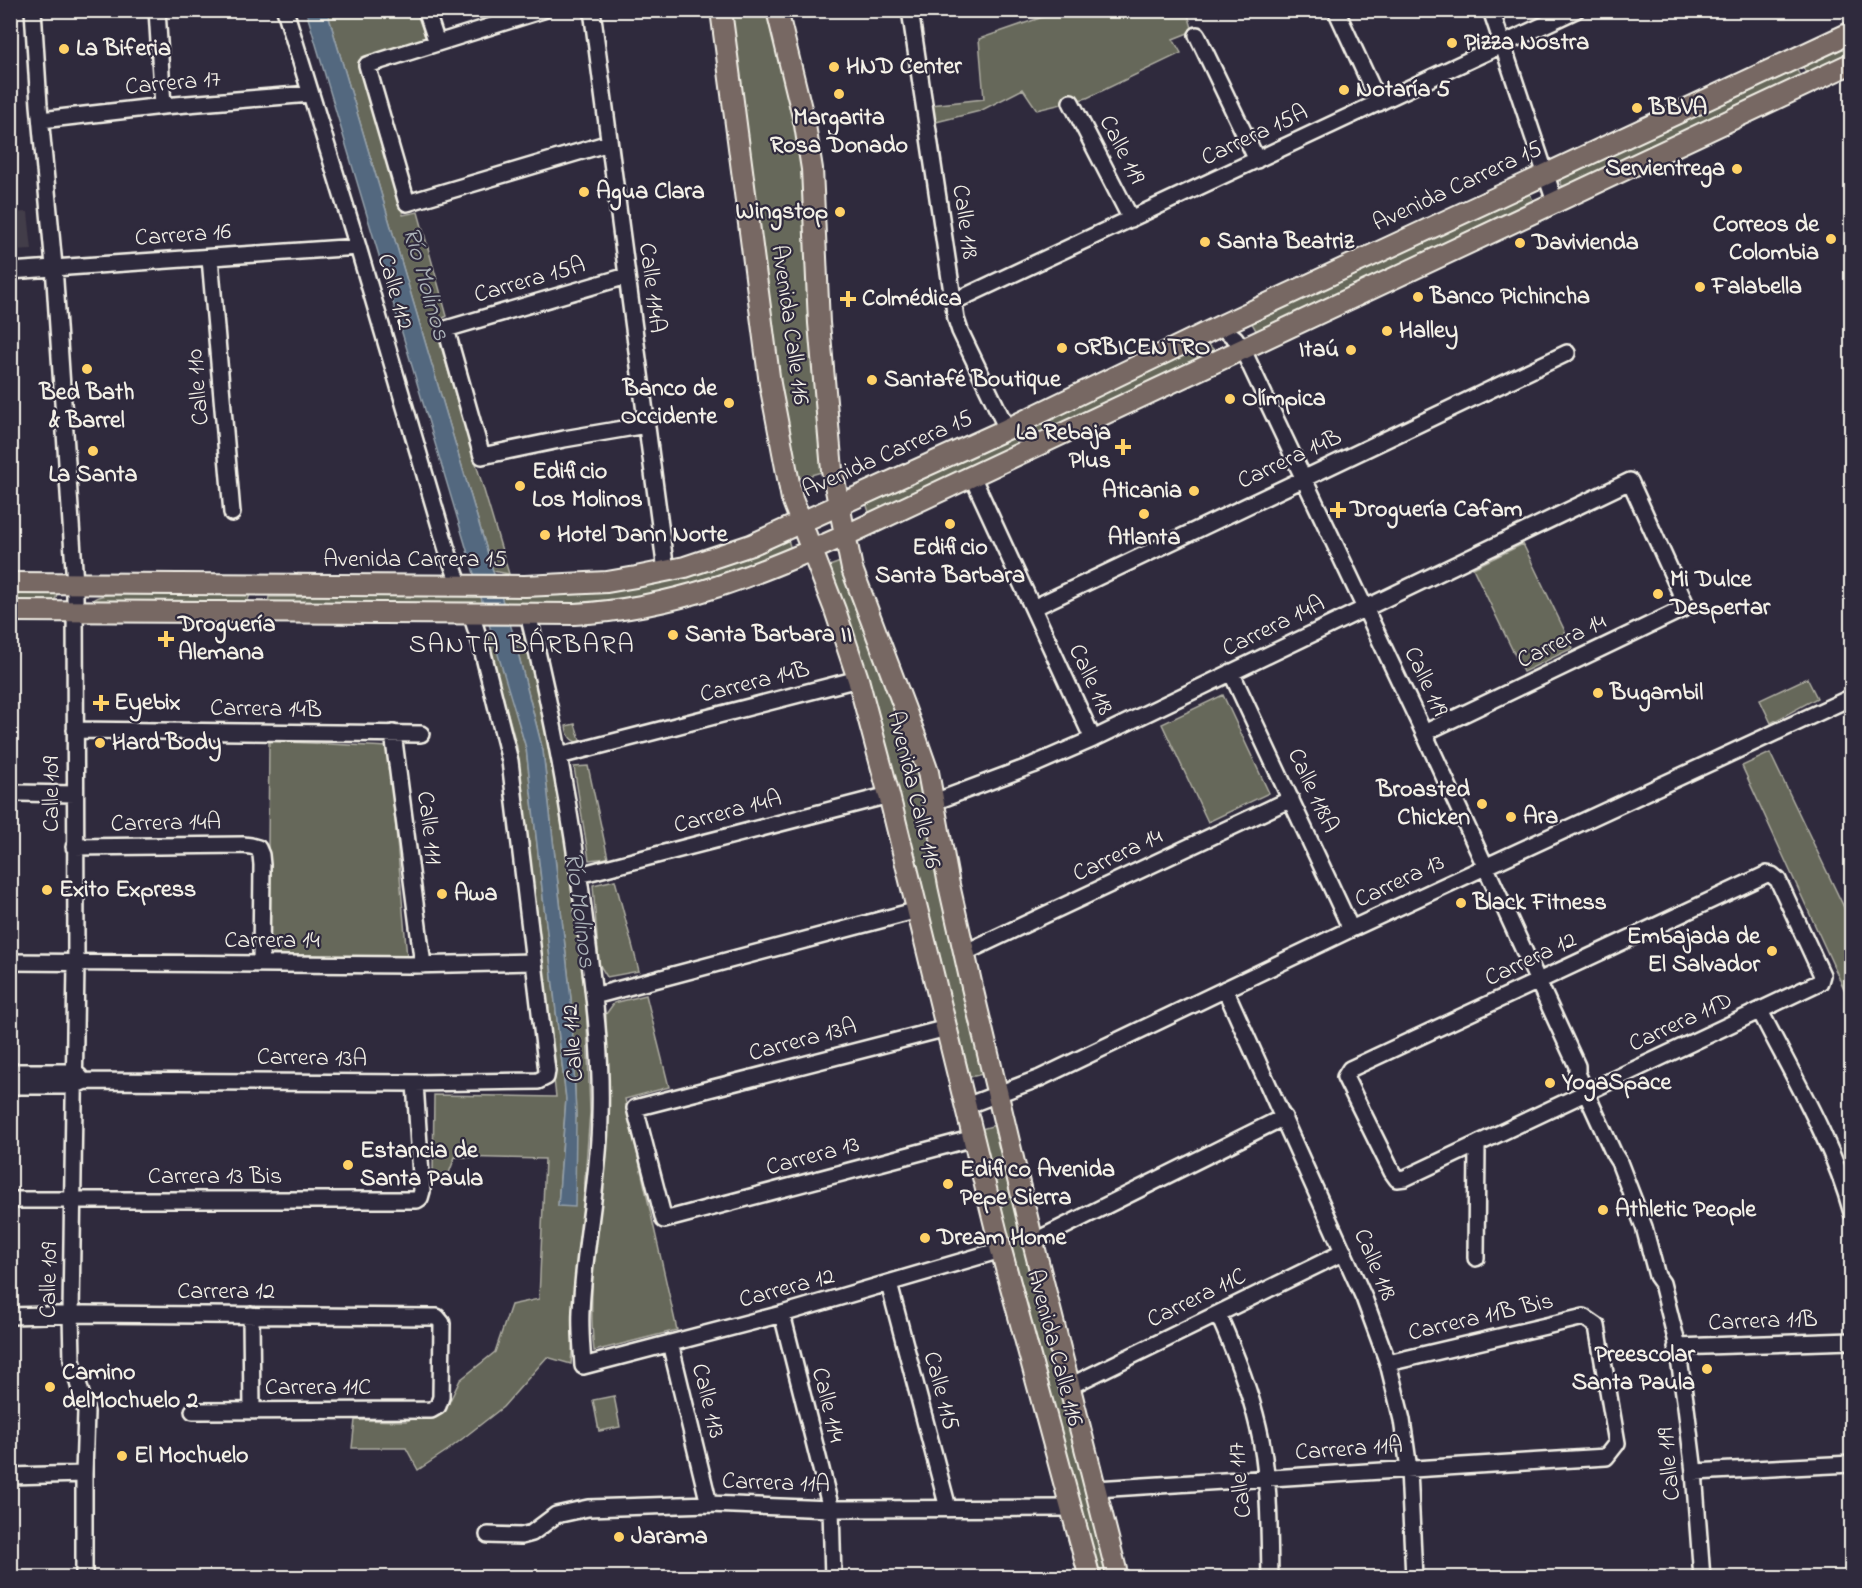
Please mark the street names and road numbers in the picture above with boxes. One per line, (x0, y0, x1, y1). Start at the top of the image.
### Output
street label: Carrera 17 (124, 62, 222, 106)
street label: Carrera 15A (1196, 96, 1314, 176)
street label: Calle 119 (1089, 109, 1154, 191)
street label: Avenida Carrera 15 (1367, 132, 1549, 242)
street label: Calle 118 (941, 182, 987, 262)
street label: Carrera 16 (134, 215, 233, 257)
street label: Calle 114A (628, 241, 674, 335)
street label: Avenida Calle 116 (760, 243, 818, 408)
street label: Carrera 15A (470, 248, 590, 314)
street label: Calle 112 (366, 250, 422, 334)
street label: Calle 110 (178, 347, 220, 427)
street label: Avenida Carrera 15 (797, 402, 979, 508)
street label: Carrera 14B (1232, 421, 1348, 499)
street label: Avenida Carrera 15 (323, 543, 507, 578)
street label: Carrera 14A (1217, 587, 1331, 667)
street label: Carrera 14 (1511, 605, 1613, 679)
street label: Calle 118 (1058, 639, 1122, 721)
street label: Calle 119 (1394, 641, 1457, 723)
street label: Carrera 14B (697, 652, 813, 714)
street label: Carrera 14B (210, 692, 322, 728)
street label: Avenida Calle 116 (877, 708, 950, 873)
street label: Calle 118A (1277, 743, 1347, 839)
street label: Calle 109 (35, 755, 70, 832)
street label: Carrera 14A (670, 782, 786, 844)
street label: Calle 111 (406, 789, 450, 867)
street label: Carrera 14A (110, 806, 222, 842)
street label: Carrera 14 (1067, 820, 1169, 892)
street label: Carrera 13 (1349, 846, 1451, 918)
street label: Carrera 12 (1479, 923, 1583, 997)
street label: Carrera 14 (224, 924, 320, 959)
street label: Carrera 11D (1623, 984, 1739, 1062)
street label: Calle 112 (554, 1003, 594, 1083)
street label: Carrera 13A (745, 1010, 861, 1072)
street label: Carrera 13A (256, 1041, 368, 1077)
street label: Carrera 13 (762, 1128, 864, 1186)
street label: Carrera 13 Bis (148, 1160, 282, 1195)
street label: Calle 118 (1343, 1224, 1405, 1306)
street label: Calle 109 (32, 1241, 68, 1318)
street label: Carrera 12 (735, 1259, 839, 1319)
street label: Carrera 11C (1141, 1260, 1253, 1338)
street label: Avenida Calle 116 (1016, 1266, 1092, 1431)
street label: Carrera 12 (177, 1275, 275, 1310)
street label: Carrera 11B Bis (1405, 1284, 1557, 1352)
street label: Carrera 11B (1708, 1303, 1818, 1341)
street label: Calle 115 (913, 1348, 967, 1434)
street label: Calle 113 (681, 1360, 733, 1442)
street label: Calle 114 (801, 1364, 853, 1446)
street label: Carrera 11C (265, 1371, 371, 1406)
street label: Calle 119 (1649, 1425, 1691, 1502)
street label: Carrera 11A (1294, 1429, 1404, 1471)
street label: Calle 117 (1220, 1440, 1262, 1520)
street label: Carrera 11A (721, 1465, 831, 1503)

